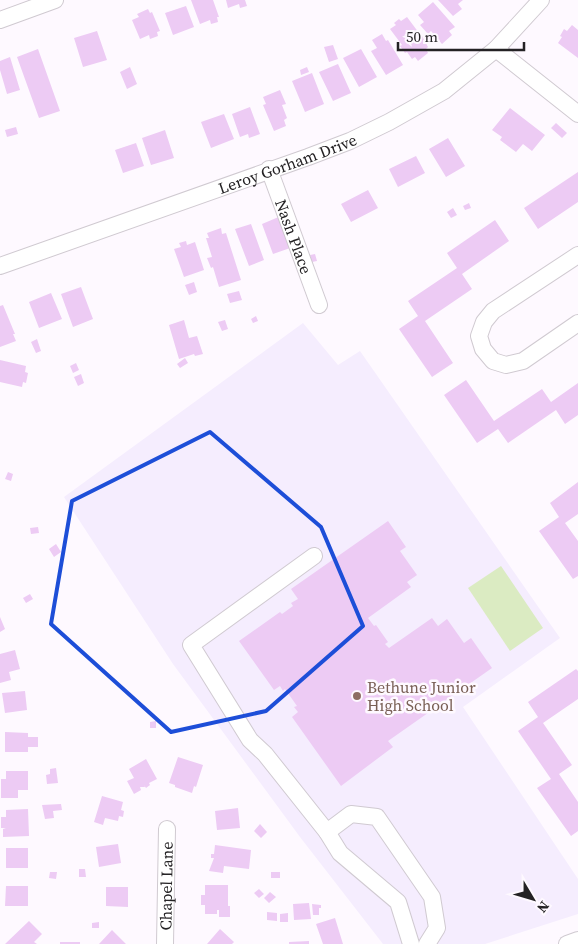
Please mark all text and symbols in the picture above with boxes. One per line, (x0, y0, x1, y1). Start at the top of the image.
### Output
scale bar (398, 20, 524, 52)
text: 50 m (406, 26, 438, 47)
street label: Leroy Gorham Drive (215, 128, 360, 199)
street label: Nash Place (270, 196, 318, 277)
place label: Bethune Junior High School (367, 676, 476, 716)
marker: Bethune Junior High School (351, 690, 363, 702)
street label: Chapel Lane (154, 841, 178, 931)
north arrow (508, 874, 558, 924)
text: N (532, 897, 554, 917)

